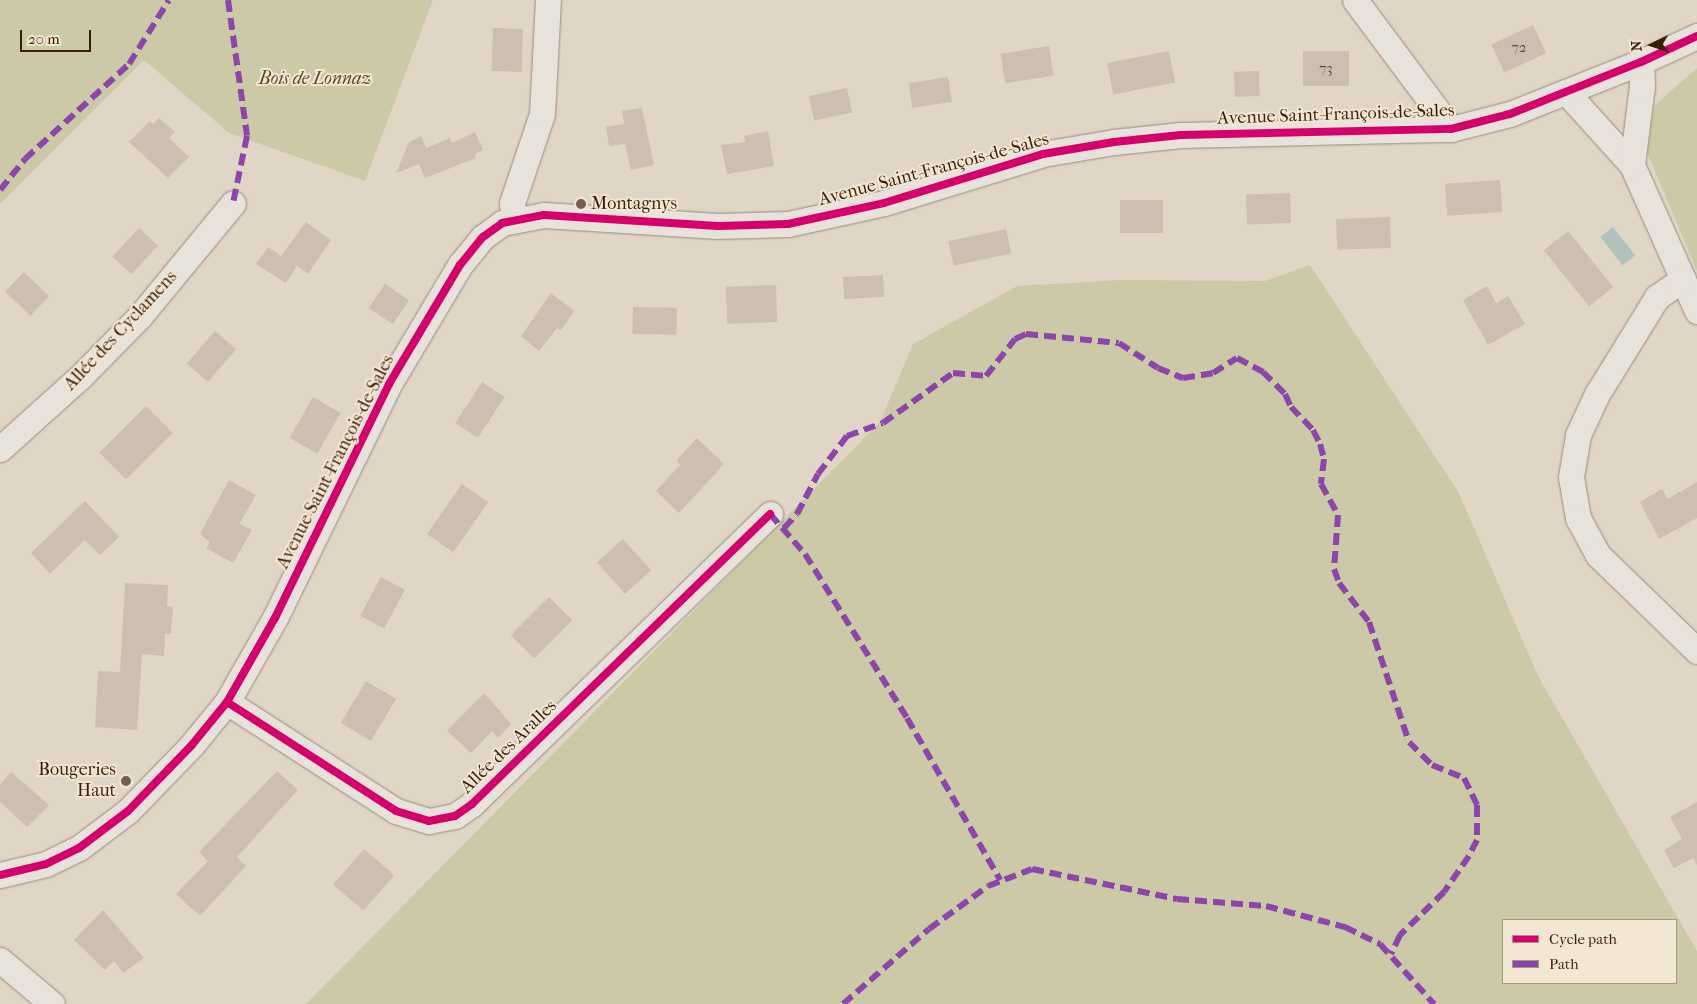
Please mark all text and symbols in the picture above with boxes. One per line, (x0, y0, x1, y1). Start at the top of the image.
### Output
scale bar (22, 20, 94, 52)
north arrow (1627, 20, 1677, 70)
text: 20 m (28, 30, 60, 48)
house number: 72 (1512, 39, 1526, 57)
text: N (1628, 40, 1645, 52)
house number: 73 (1319, 60, 1333, 78)
park label: Bois de Lonnaz (259, 68, 371, 90)
street label: Avenue Saint-François-de-Sales (1217, 100, 1455, 130)
street label: Avenue Saint-François-de-Sales (817, 129, 1051, 211)
place label: Montagnys (591, 193, 677, 215)
marker: Montagnys (575, 198, 587, 210)
street label: Allée des Cyclamens (60, 267, 182, 395)
street label: Avenue Saint-François-de-Sales (273, 351, 399, 573)
street label: Allée des Aralles (456, 696, 562, 798)
place label: Bougeries Haut (38, 760, 116, 802)
marker: Bougeries Haut (120, 775, 132, 787)
legend (1502, 919, 1677, 984)
text: Cycle path (1549, 930, 1617, 948)
text: Path (1549, 955, 1579, 973)

